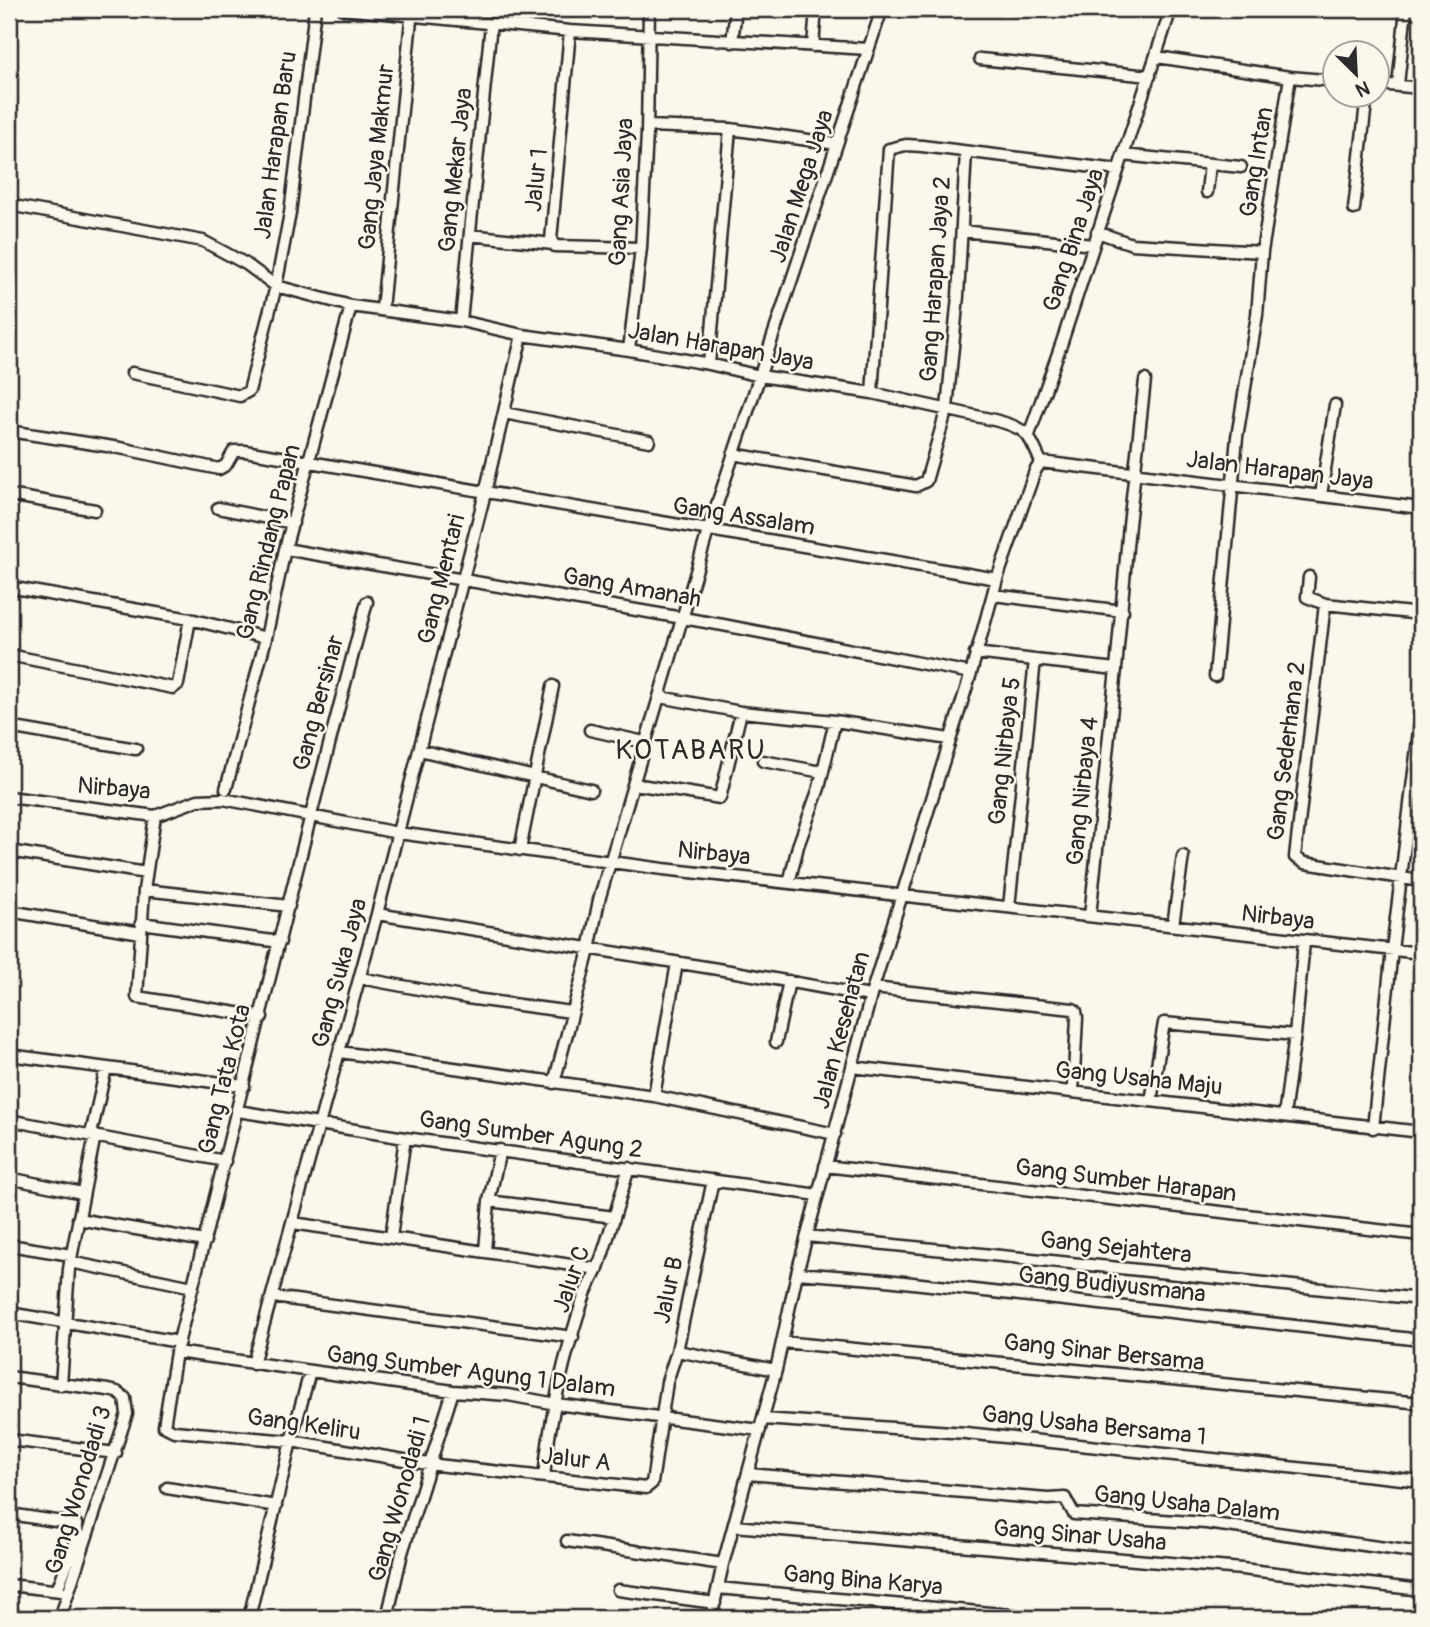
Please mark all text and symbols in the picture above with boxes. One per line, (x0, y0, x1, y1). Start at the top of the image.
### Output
north arrow (1322, 38, 1392, 108)
street label: Jalan Harapan Baru (248, 49, 303, 241)
street label: Gang Jaya Makmur (352, 62, 401, 252)
text: N (1352, 75, 1373, 102)
street label: Gang Mekar Jaya (432, 86, 479, 254)
street label: Gang Intan (1233, 105, 1279, 219)
street label: Jalan Mega Jaya (763, 106, 840, 266)
street label: Gang Asia Jaya (603, 117, 640, 267)
street label: Jalur 1 (519, 147, 554, 213)
street label: Gang Bina Jaya (1037, 165, 1110, 315)
street label: Gang Harapan Jaya 2 (914, 175, 957, 383)
street label: Jalan Harapan Jaya (626, 316, 816, 377)
street label: Gang Rindang Papan (230, 441, 307, 643)
street label: Jalan Harapan Jaya (1185, 445, 1375, 496)
street label: Gang Assalam (671, 491, 817, 542)
street label: Gang Mentari (411, 511, 472, 647)
street label: Gang Amanah (560, 561, 703, 614)
street label: Gang Bersinar (286, 632, 351, 774)
street label: Gang Sederhana 2 (1261, 660, 1312, 842)
street label: Gang Nirbaya 5 (982, 676, 1027, 827)
street label: Gang Nirbaya 4 (1060, 715, 1105, 867)
district label: KOTABARU (615, 733, 767, 768)
street label: Nirbaya (76, 771, 152, 806)
street label: Nirbaya (676, 835, 752, 872)
street label: Gang Suka Jaya (306, 895, 373, 1051)
street label: Nirbaya (1240, 899, 1316, 936)
street label: Jalan Kesehatan (807, 948, 876, 1112)
street label: Gang Tata Kota (192, 1001, 257, 1157)
street label: Gang Usaha Maju (1054, 1055, 1224, 1102)
street label: Gang Sumber Agung 2 (417, 1104, 644, 1165)
street label: Gang Sumber Harapan (1014, 1153, 1238, 1208)
street label: Gang Sejahtera (1039, 1225, 1193, 1270)
street label: Jalur C (547, 1242, 596, 1317)
street label: Jalur B (647, 1254, 690, 1326)
street label: Gang Budiyusmana (1017, 1260, 1207, 1309)
street label: Gang Sinar Bersama (1002, 1328, 1206, 1377)
street label: Gang Sumber Agung 1 Dalam (325, 1339, 617, 1404)
street label: Gang Usaha Bersama 1 (980, 1399, 1208, 1452)
street label: Gang Wonodadi 3 (39, 1402, 118, 1578)
street label: Gang Keliru (245, 1402, 362, 1447)
street label: Gang Wonodadi 1 (362, 1413, 437, 1585)
street label: Jalur A (540, 1441, 612, 1478)
street label: Gang Usaha Dalam (1092, 1479, 1281, 1528)
street label: Gang Sinar Usaha (992, 1513, 1168, 1558)
street label: Gang Bina Karya (782, 1559, 944, 1602)

